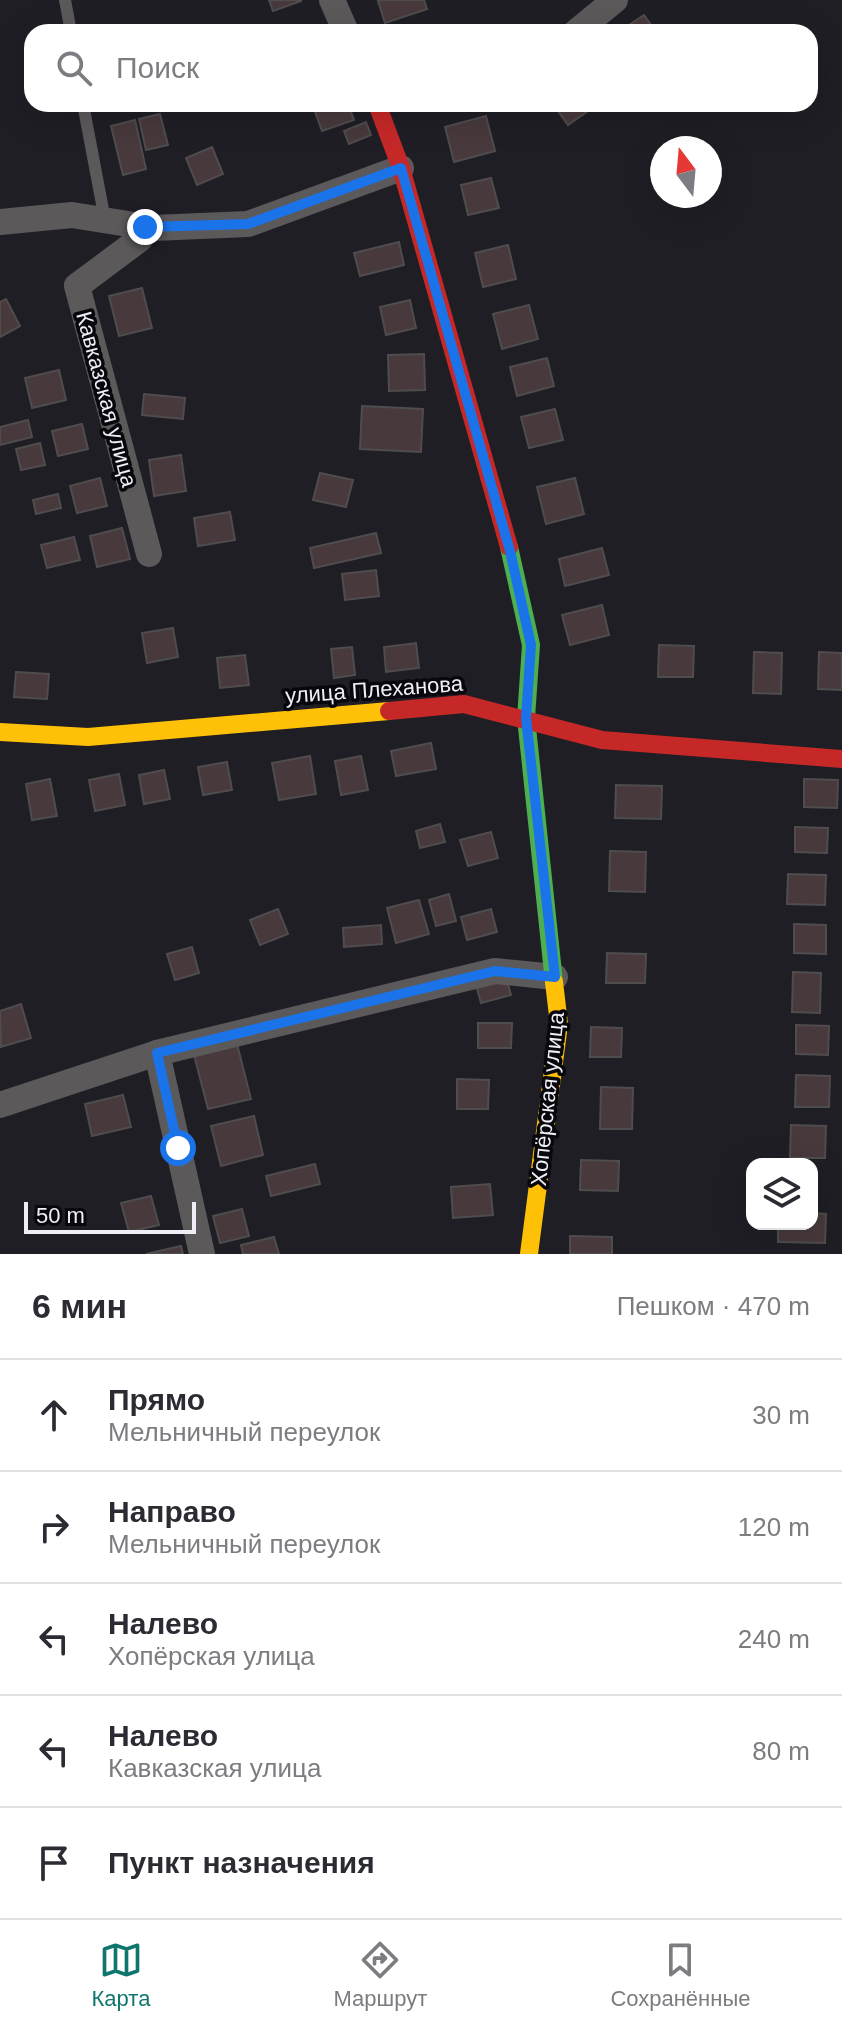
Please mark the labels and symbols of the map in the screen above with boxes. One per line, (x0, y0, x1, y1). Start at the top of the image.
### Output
north arrow (650, 136, 722, 208)
route end (127, 209, 163, 245)
street label: Кавказская улица (71, 309, 142, 490)
street label: улица Плеханова (284, 671, 464, 708)
street label: Хопёрская улица (526, 1010, 569, 1187)
route start (160, 1130, 196, 1166)
scale bar (24, 1198, 196, 1234)

